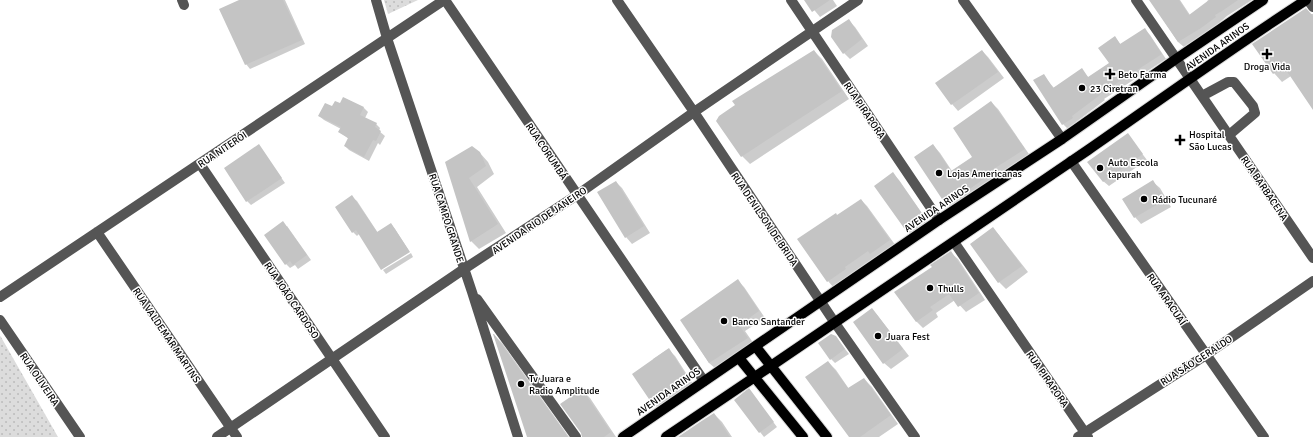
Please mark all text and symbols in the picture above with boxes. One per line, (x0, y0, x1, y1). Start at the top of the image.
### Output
street label: AVENIDA ARINOS (1183, 20, 1252, 73)
marker: Droga Vida (1262, 49, 1272, 59)
place label: Droga Vida (1244, 61, 1290, 73)
marker: Beto Farma (1105, 69, 1115, 79)
place label: Beto Farma (1118, 69, 1167, 81)
street label: RUA PIRAPORA (841, 80, 888, 141)
marker: 23 Ciretran (1077, 83, 1087, 93)
place label: 23 Ciretran (1090, 83, 1138, 95)
street label: RUA CORUMBÁ (523, 120, 570, 182)
street label: RUA NITERÓI (195, 128, 249, 171)
place label: Hospital São Lucas (1189, 129, 1232, 153)
marker: Hospital São Lucas (1174, 134, 1186, 146)
street label: RUA BARBACENA (1238, 154, 1290, 223)
place label: Auto Escola tapurah (1108, 157, 1158, 181)
marker: Auto Escola tapurah (1095, 163, 1105, 173)
marker: Lojas Americanas (934, 168, 944, 178)
place label: Lojas Americanas (947, 168, 1023, 180)
street label: RUA DENILSON DE BRIDA (728, 170, 800, 269)
street label: RUA CAMPO GRANDE (426, 172, 466, 265)
street label: AVENIDA ARINOS (902, 183, 972, 235)
street label: AVENIDA RIO DE JANEIRO (490, 184, 590, 257)
marker: Rádio Tucunaré (1139, 194, 1149, 204)
place label: Rádio Tucunaré (1152, 194, 1217, 206)
street label: RUA JOÃO CARDOSO (261, 260, 321, 341)
street label: RUA ARACUAÍ (1144, 271, 1189, 328)
marker: Thulls (925, 283, 935, 293)
place label: Thulls (938, 283, 965, 295)
street label: RUA VALDEMAR MARTINS (130, 286, 203, 386)
marker: Banco Santander (719, 316, 729, 326)
place label: Banco Santander (732, 316, 805, 328)
marker: Juara Fest (873, 331, 883, 341)
place label: Juara Fest (886, 331, 930, 343)
street label: RUA SÃO GERALDO (1158, 333, 1235, 389)
street label: RUA PIRAPORA (1023, 349, 1071, 410)
street label: RUA OLIVEIRA (17, 351, 61, 409)
street label: AVENIDA ARINOS (634, 365, 703, 418)
place label: Tv Juara e Radio Amplitude (529, 373, 600, 397)
marker: Tv Juara e Radio Amplitude (516, 379, 526, 389)

